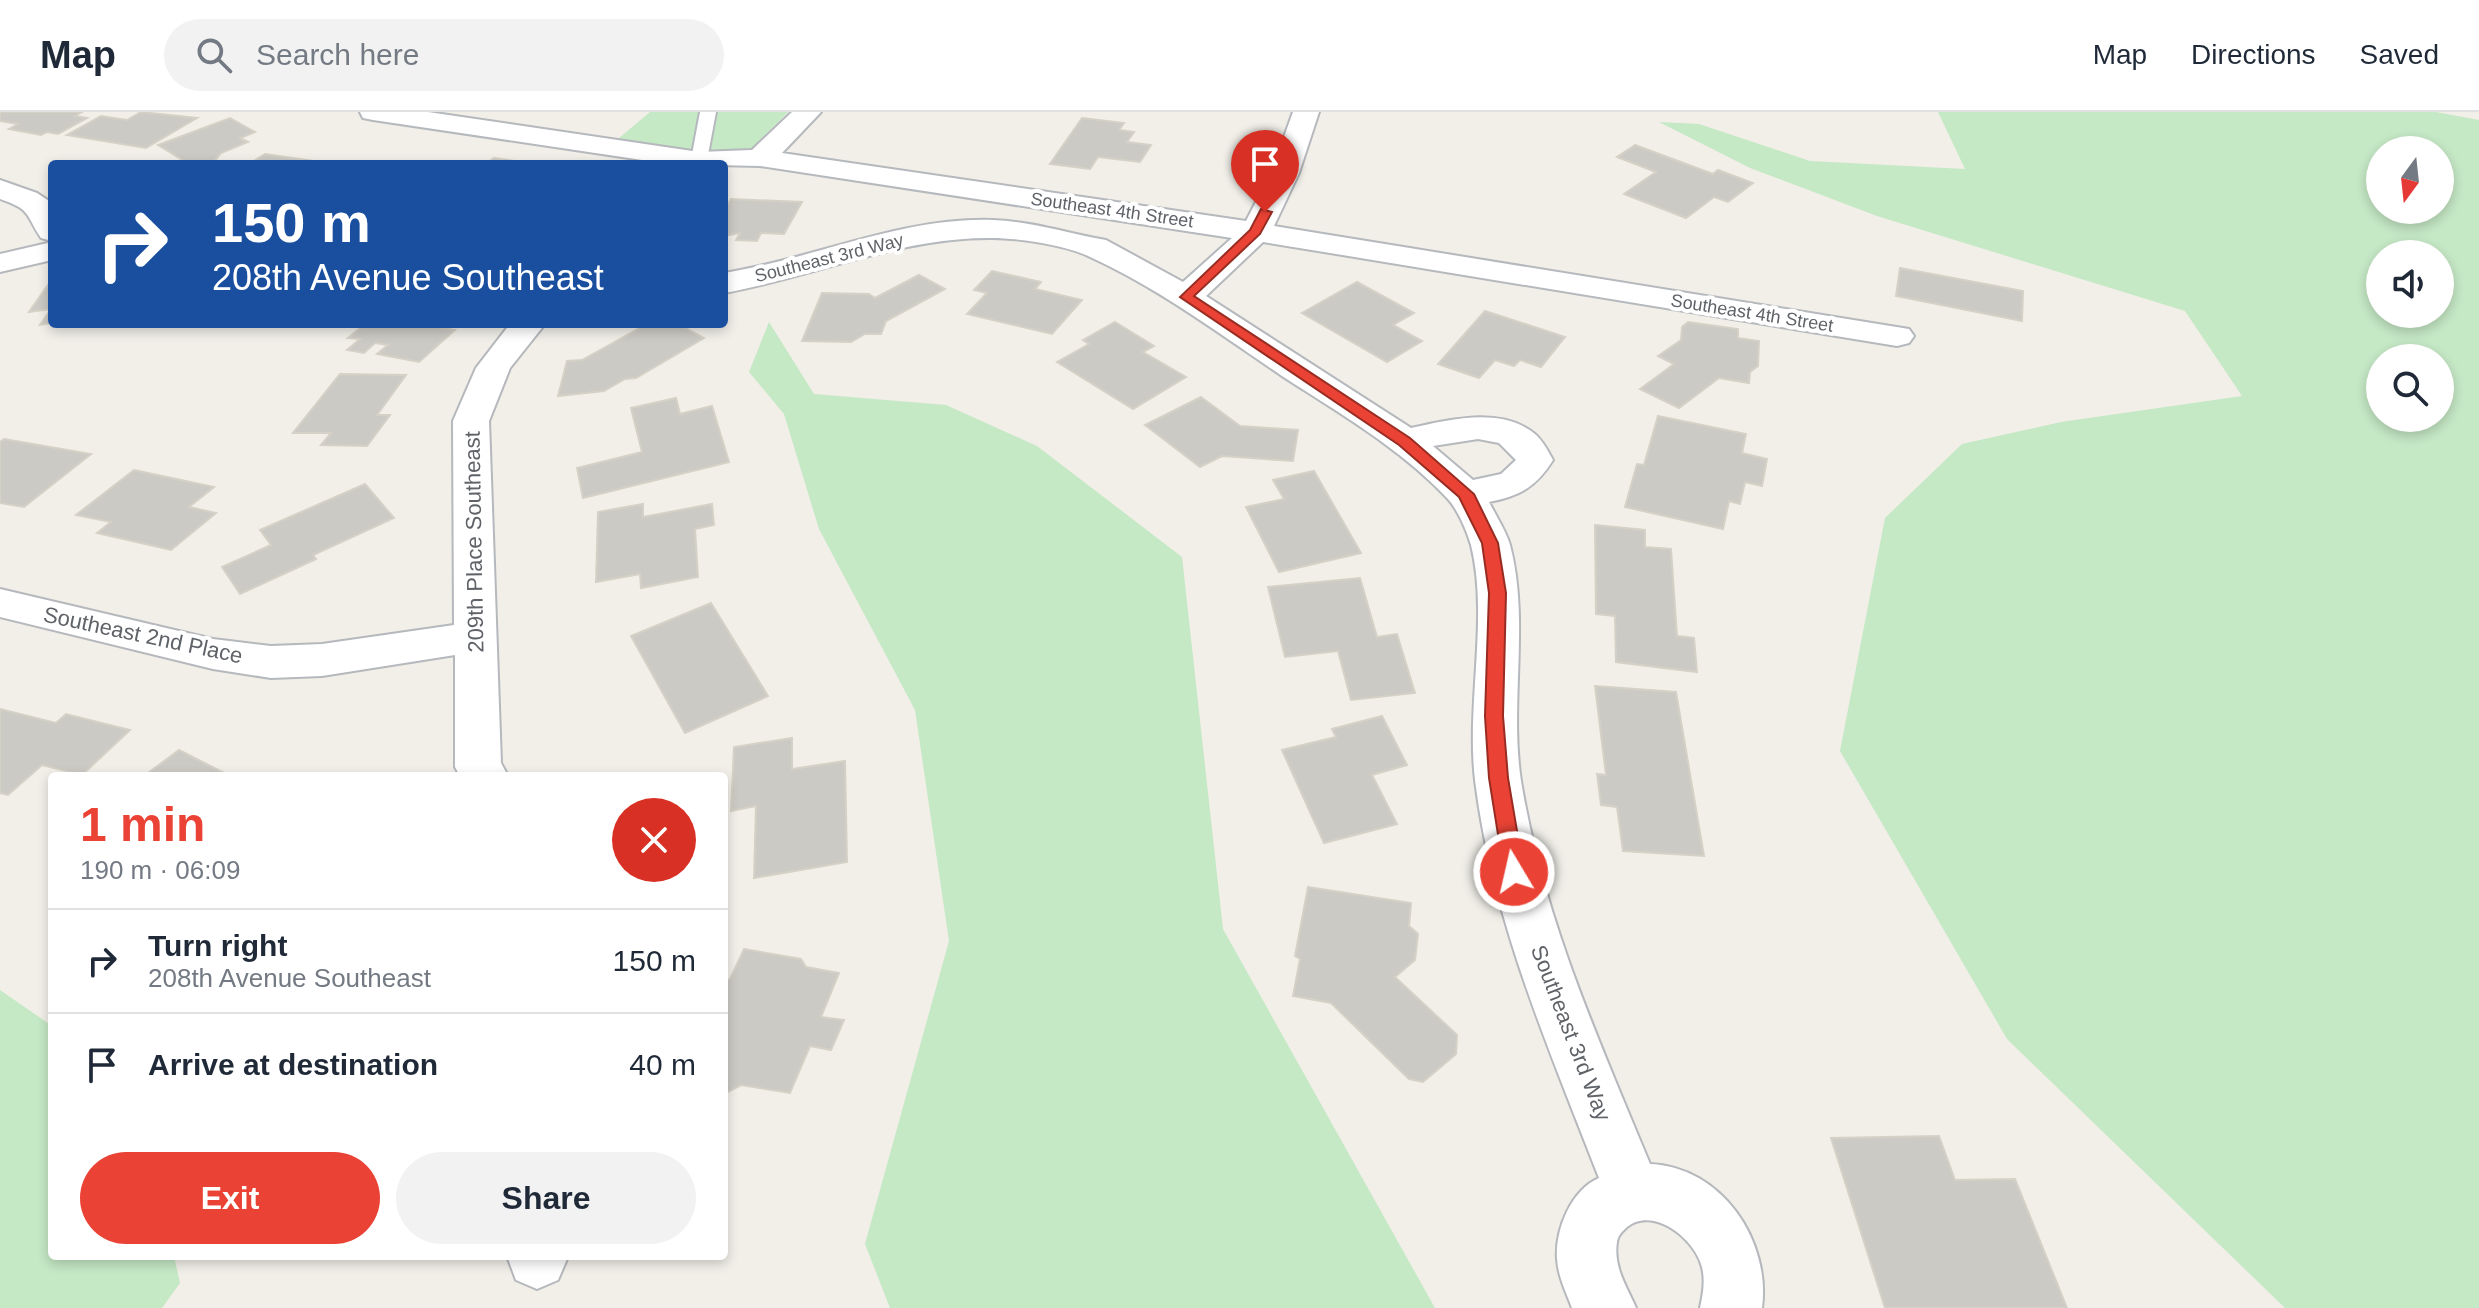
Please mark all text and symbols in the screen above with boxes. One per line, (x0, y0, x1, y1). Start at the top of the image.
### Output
search box (164, 19, 724, 91)
icon: search (192, 33, 236, 77)
text: Map (40, 34, 116, 76)
text: Search here (256, 38, 419, 71)
text: Map (2093, 39, 2147, 70)
text: Directions (2191, 39, 2316, 70)
text: Saved (2360, 39, 2439, 70)
pin (1231, 130, 1299, 212)
north arrow (2366, 136, 2454, 224)
map controls (2366, 136, 2454, 432)
icon: arrive (1243, 142, 1287, 186)
street label: Southeast 4th Street (1029, 189, 1195, 231)
text: 150 m (212, 191, 371, 254)
icon: right (80, 192, 184, 296)
street label: Southeast 3rd Way (753, 230, 905, 286)
button: sound (2366, 240, 2454, 328)
text: 208th Avenue Southeast (212, 257, 604, 298)
street label: Southeast 4th Street (1669, 290, 1835, 336)
button: search (2366, 344, 2454, 432)
street label: 209th Place Southeast (460, 431, 488, 653)
street label: Southeast 2nd Place (41, 602, 245, 668)
text: 1 min (80, 798, 205, 851)
button: close (612, 798, 696, 882)
position arrow (1472, 830, 1556, 914)
text: 190 m · 06:09 (80, 855, 240, 885)
text: Turn right (148, 929, 287, 962)
icon: right (80, 939, 124, 983)
street label: Southeast 3rd Way (1526, 942, 1616, 1124)
text: 150 m (613, 944, 696, 977)
text: 208th Avenue Southeast (148, 963, 431, 993)
icon: arrive (80, 1043, 124, 1087)
text: Arrive at destination (148, 1048, 438, 1081)
text: 40 m (629, 1048, 696, 1081)
button: Exit (80, 1152, 380, 1244)
button: Share (396, 1152, 696, 1244)

